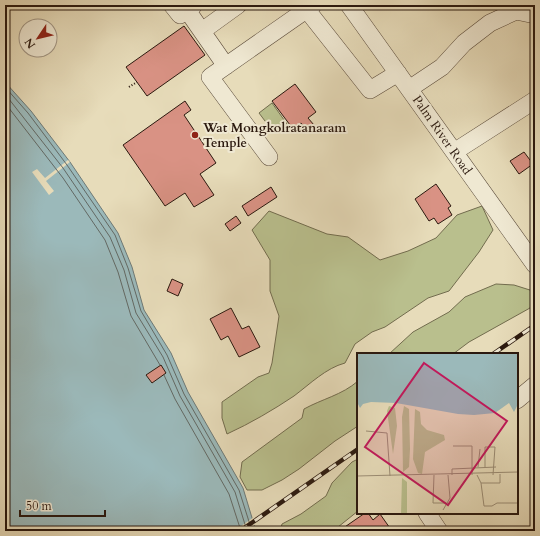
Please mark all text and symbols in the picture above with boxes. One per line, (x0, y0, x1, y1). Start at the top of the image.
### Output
north arrow (18, 18, 58, 58)
text: N (21, 35, 39, 52)
street label: Palm River Road (408, 92, 476, 178)
place label: Wat Mongkolratanaram Temple (202, 119, 346, 152)
marker: Wat Mongkolratanaram Temple (190, 130, 200, 140)
inset map (357, 353, 518, 514)
scale bar (20, 492, 105, 518)
text: 50 m (26, 498, 53, 514)

